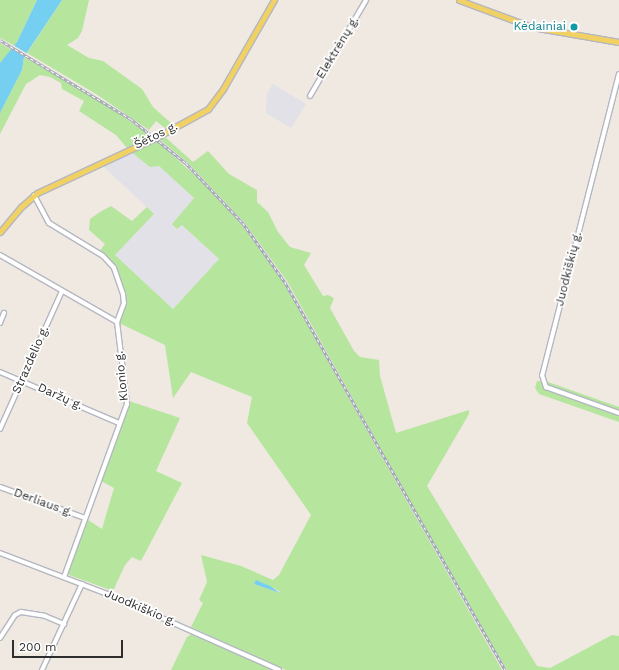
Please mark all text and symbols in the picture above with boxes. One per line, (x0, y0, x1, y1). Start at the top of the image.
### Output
street label: Elektrėnų g. (314, 14, 362, 82)
place label: Kėdainiai (514, 20, 566, 34)
marker: Kėdainiai (569, 22, 579, 32)
street label: Šėtos g. (132, 119, 180, 153)
street label: Juodkiškių g. (553, 230, 585, 308)
street label: Strazdelio g. (10, 324, 52, 396)
street label: Klonio g. (112, 350, 132, 402)
street label: Daržų g. (35, 381, 85, 413)
street label: Derliaus g. (12, 486, 74, 520)
street label: Juodkiškio g. (102, 587, 178, 629)
scale bar (14, 632, 125, 658)
text: 200 m (19, 640, 56, 654)

